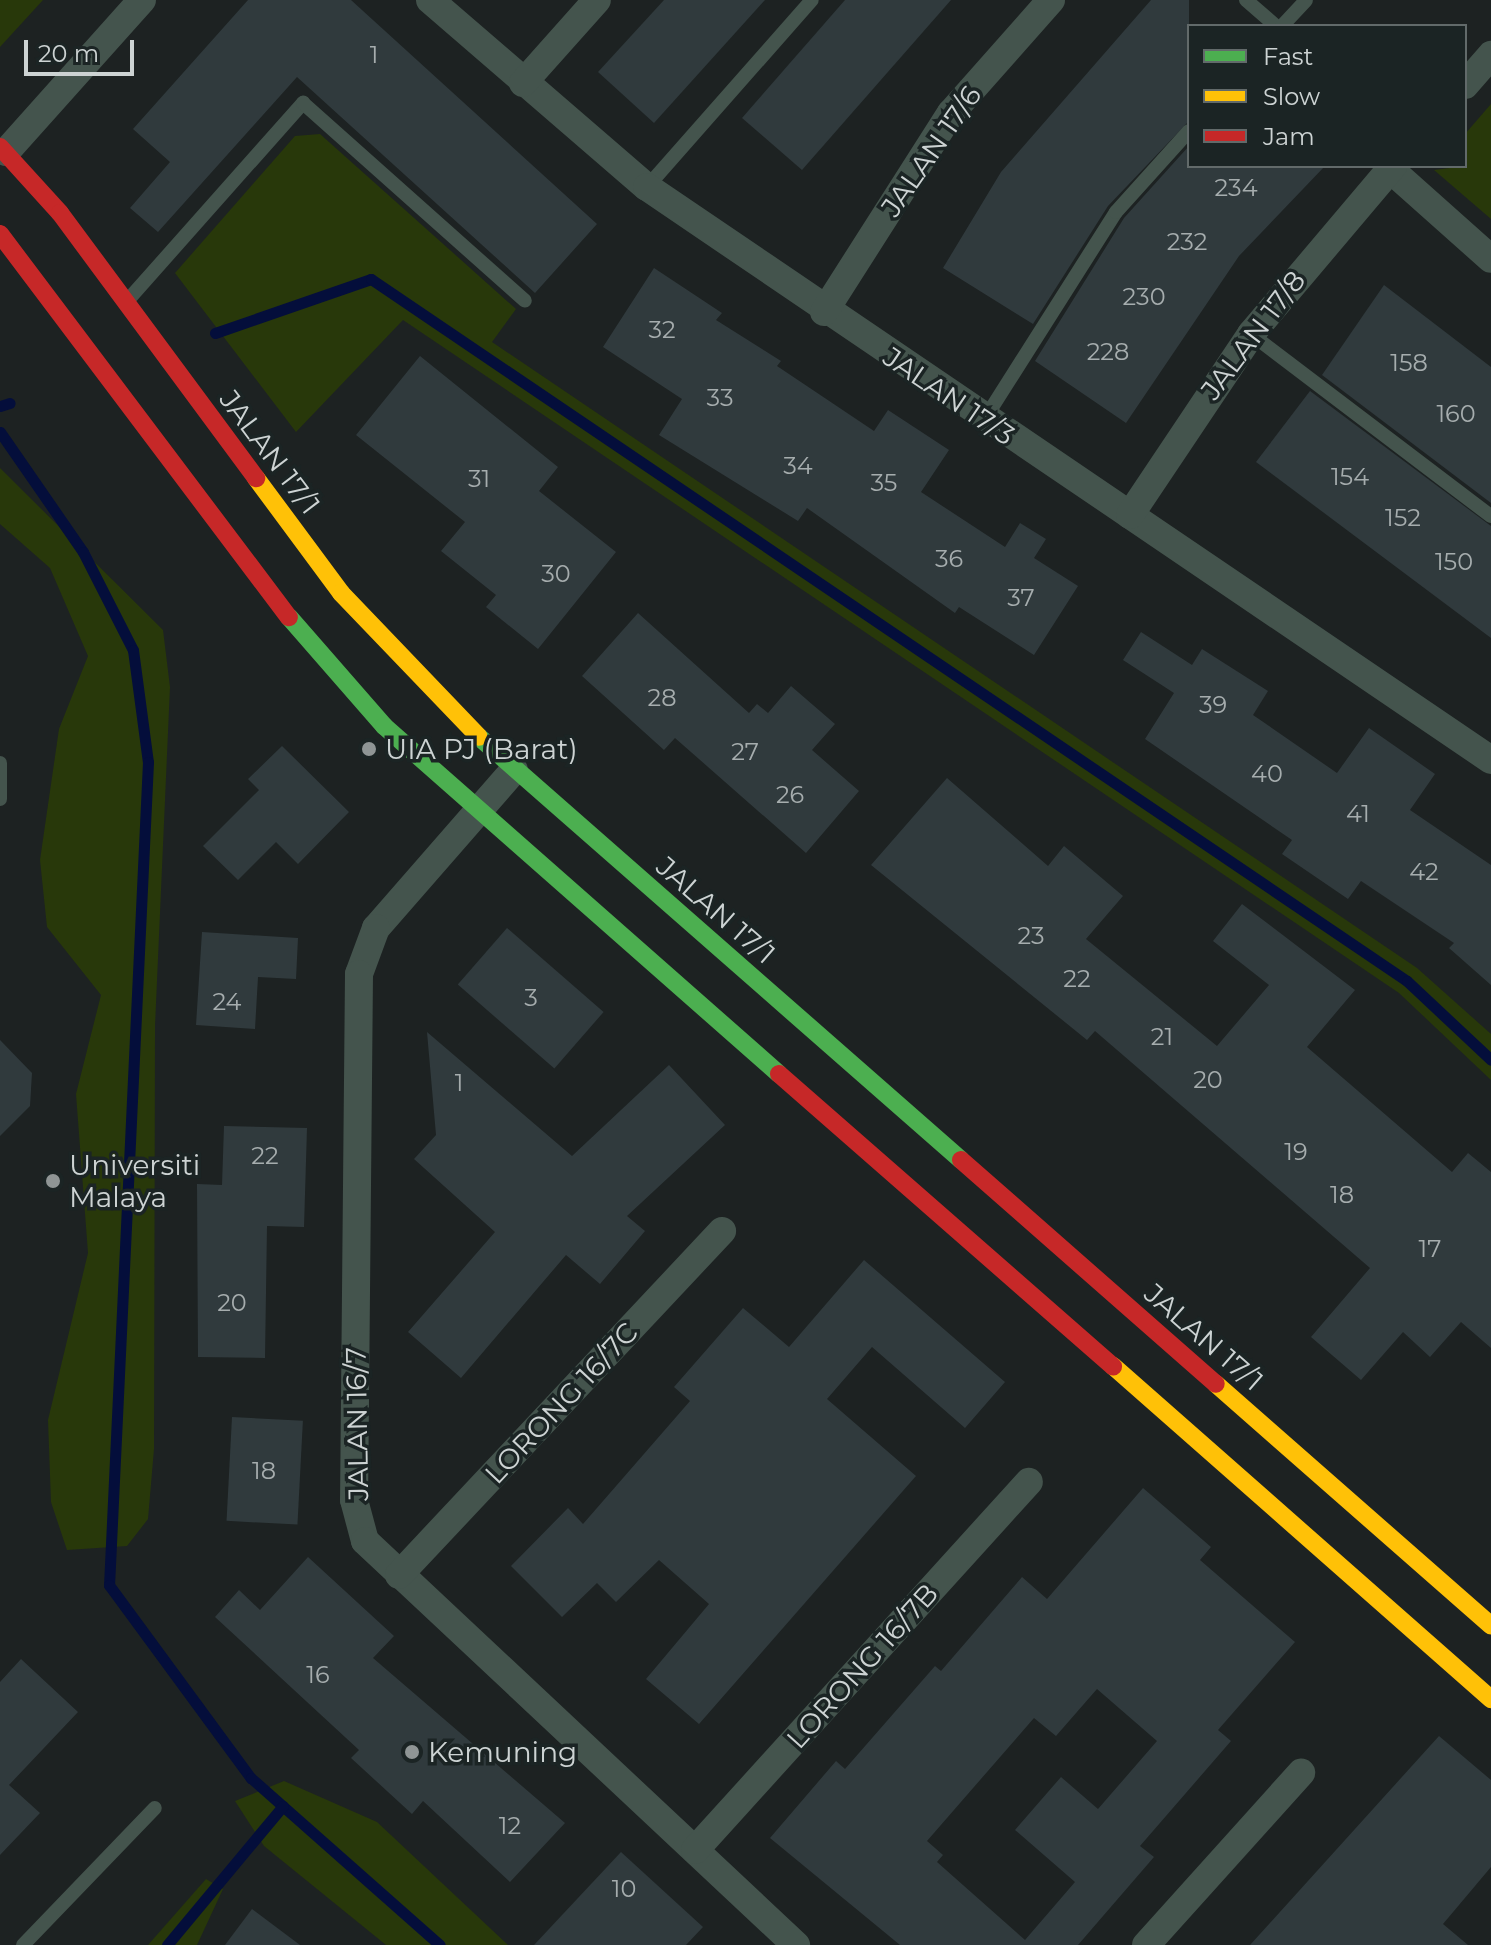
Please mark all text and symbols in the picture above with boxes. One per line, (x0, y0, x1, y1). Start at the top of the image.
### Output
scale bar (28, 24, 138, 74)
legend (1187, 24, 1467, 168)
text: 20 m (38, 39, 99, 68)
house number: 1 (370, 41, 378, 69)
text: Fast (1263, 42, 1313, 71)
street label: JALAN 17/6 (874, 79, 988, 223)
text: Slow (1263, 82, 1320, 111)
text: Jam (1263, 122, 1315, 151)
house number: 234 (1214, 174, 1258, 202)
house number: 232 (1167, 228, 1207, 256)
street label: JALAN 17/8 (1194, 264, 1312, 406)
house number: 230 (1122, 283, 1166, 311)
house number: 32 (648, 316, 676, 344)
house number: 228 (1087, 338, 1129, 366)
street label: JALAN 17/3 (877, 340, 1021, 452)
house number: 158 (1390, 349, 1428, 377)
street label: JALAN 17/1 (213, 384, 327, 520)
house number: 33 (707, 384, 733, 412)
house number: 160 (1436, 400, 1476, 428)
house number: 34 (783, 452, 813, 480)
house number: 154 (1331, 463, 1369, 491)
house number: 31 (468, 465, 490, 493)
house number: 35 (871, 469, 897, 497)
house number: 152 (1385, 504, 1421, 532)
house number: 36 (935, 545, 963, 573)
house number: 150 (1435, 548, 1473, 576)
house number: 30 (541, 560, 571, 588)
house number: 37 (1007, 584, 1035, 612)
house number: 28 (648, 684, 676, 712)
house number: 39 (1199, 691, 1227, 719)
place label: UIA PJ (Barat) (385, 732, 578, 766)
house number: 27 (731, 738, 759, 766)
marker: UIA PJ (Barat) (360, 740, 378, 758)
house number: 40 (1251, 760, 1283, 788)
house number: 26 (776, 781, 804, 809)
house number: 41 (1346, 800, 1370, 828)
street label: JALAN 17/1 (650, 849, 782, 971)
house number: 42 (1409, 858, 1439, 886)
house number: 23 (1017, 922, 1045, 950)
house number: 22 (1063, 965, 1091, 993)
house number: 3 (524, 984, 538, 1012)
house number: 24 (213, 988, 241, 1016)
house number: 21 (1151, 1023, 1173, 1051)
house number: 20 (1193, 1066, 1223, 1094)
house number: 1 (455, 1069, 463, 1097)
house number: 19 (1284, 1138, 1308, 1166)
house number: 22 (251, 1142, 279, 1170)
place label: Universiti Malaya (69, 1148, 200, 1214)
marker: Universiti Malaya (44, 1172, 62, 1190)
house number: 18 (1330, 1181, 1354, 1209)
house number: 17 (1419, 1235, 1441, 1263)
street label: JALAN 17/1 (1138, 1276, 1270, 1398)
house number: 20 (217, 1289, 247, 1317)
street label: LORONG 16/7C (478, 1315, 644, 1491)
street label: JALAN 16/7 (339, 1347, 375, 1501)
house number: 18 (252, 1457, 276, 1485)
street label: LORONG 16/7B (779, 1577, 945, 1755)
house number: 16 (306, 1661, 330, 1689)
place label: Kemuning (428, 1735, 577, 1769)
marker: Kemuning (403, 1743, 421, 1761)
house number: 12 (499, 1812, 521, 1840)
house number: 10 (612, 1875, 636, 1903)

